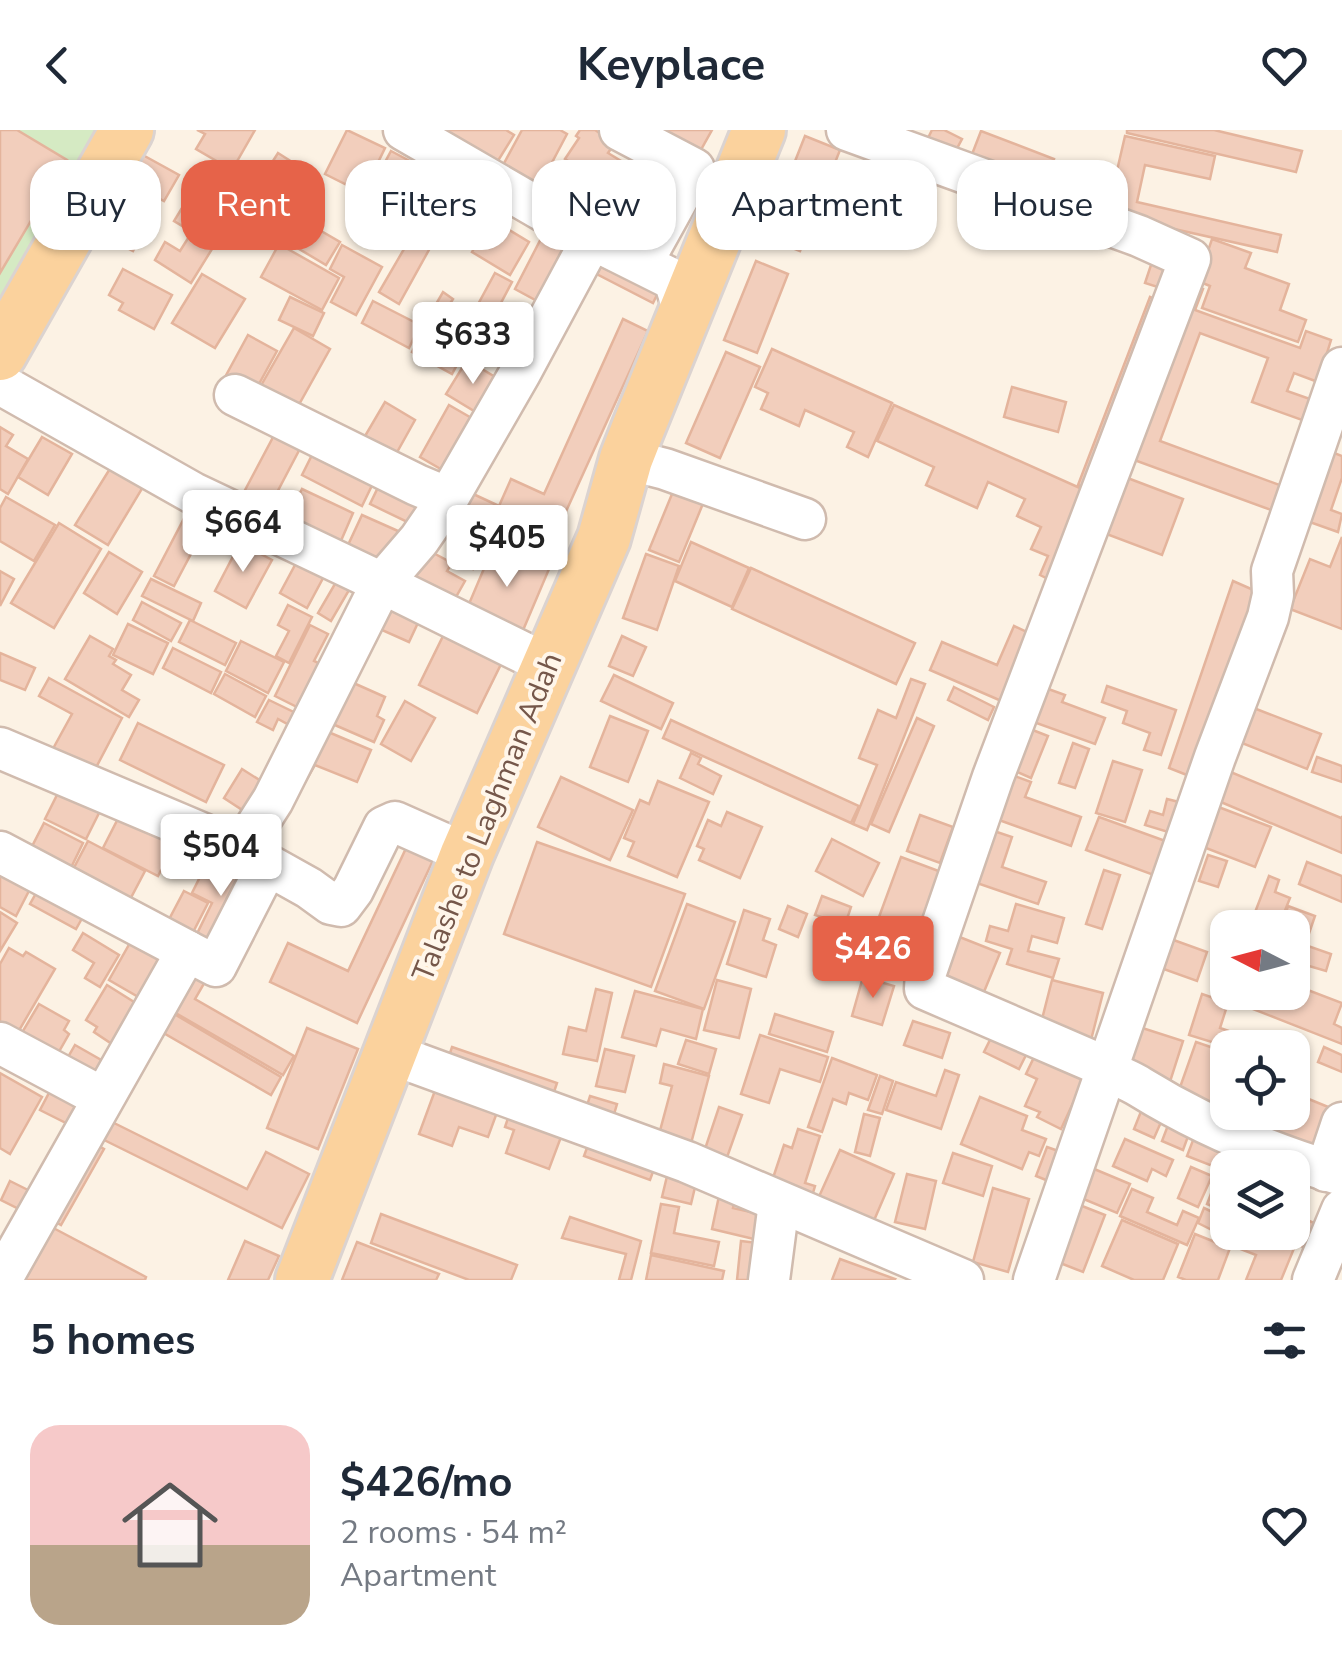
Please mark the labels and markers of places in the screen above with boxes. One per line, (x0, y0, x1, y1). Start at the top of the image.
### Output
pin: $633 (414, 302, 532, 387)
pin: $664 (184, 490, 302, 575)
pin: $405 (448, 505, 566, 590)
pin: $504 (162, 814, 280, 899)
pin: $426 (814, 916, 932, 1001)

